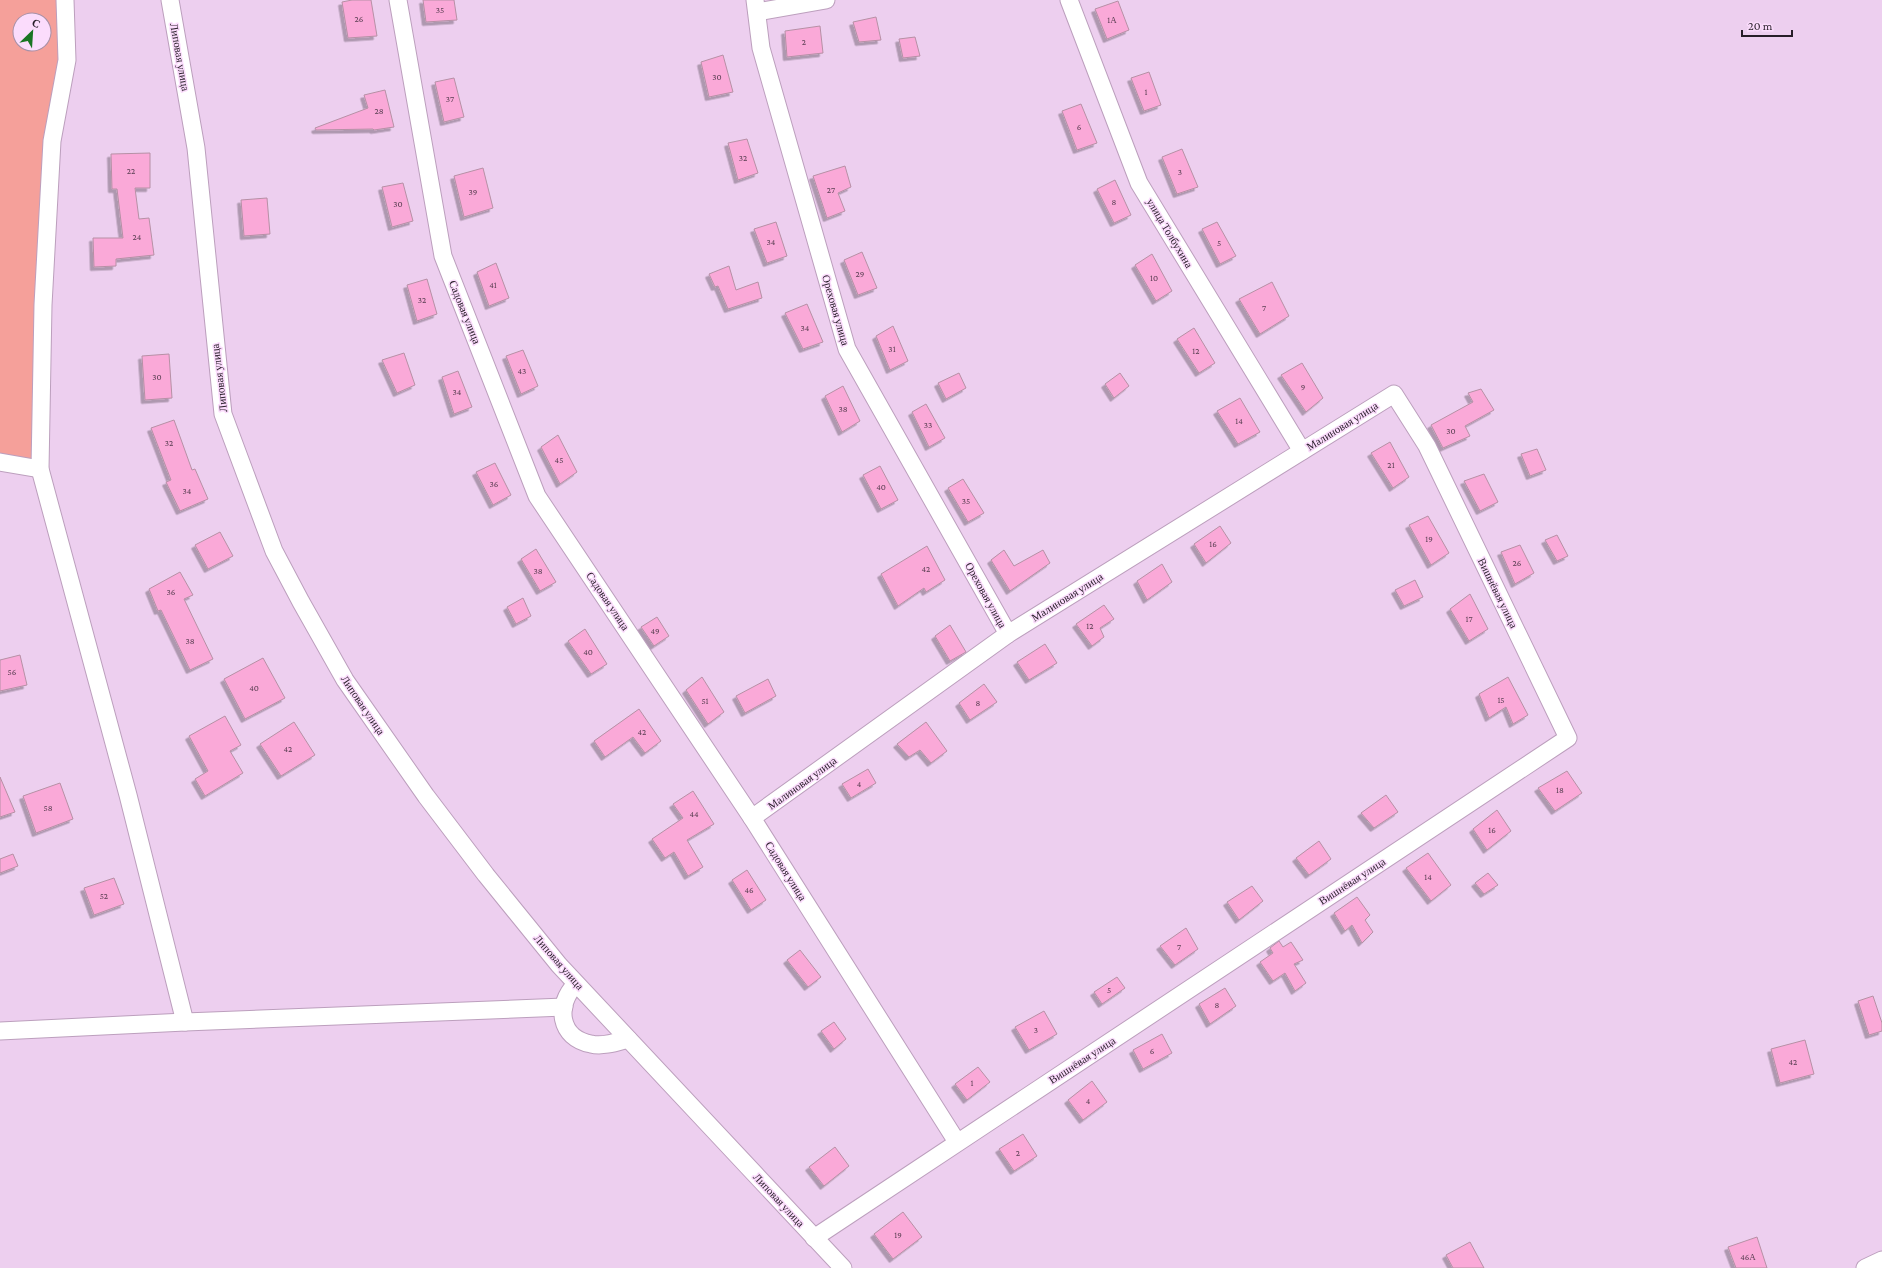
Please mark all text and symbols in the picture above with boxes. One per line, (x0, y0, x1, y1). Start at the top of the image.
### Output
house number: 35 (436, 5, 444, 15)
north arrow (12, 12, 52, 52)
scale bar (1742, 12, 1792, 38)
house number: 26 (355, 14, 364, 24)
house number: 1А (1107, 15, 1117, 25)
text: С (30, 16, 42, 30)
text: 20 m (1748, 19, 1773, 33)
street label: Липовая улица (168, 22, 192, 92)
house number: 2 (802, 37, 806, 47)
house number: 30 (712, 72, 722, 82)
house number: 1 (1145, 87, 1148, 97)
house number: 37 (446, 94, 454, 104)
house number: 28 (374, 106, 384, 116)
house number: 6 (1077, 122, 1082, 132)
house number: 32 (739, 153, 747, 163)
house number: 22 (127, 166, 135, 176)
house number: 3 (1178, 167, 1182, 177)
house number: 27 (827, 185, 835, 195)
house number: 39 (469, 187, 478, 197)
street label: улица Толбухина (1145, 196, 1195, 270)
house number: 8 (1112, 197, 1117, 207)
house number: 30 (393, 199, 403, 209)
house number: 24 (133, 232, 142, 242)
house number: 34 (767, 237, 776, 247)
house number: 5 (1217, 238, 1221, 248)
house number: 29 (856, 269, 865, 279)
street label: Ореховая улица (820, 273, 852, 347)
house number: 10 (1150, 273, 1158, 283)
street label: Садовая улица (447, 278, 483, 346)
house number: 41 (489, 280, 497, 290)
house number: 32 (418, 295, 426, 305)
house number: 7 (1262, 303, 1266, 313)
house number: 34 (801, 323, 810, 333)
street label: Липовая улица (209, 343, 229, 413)
house number: 31 (888, 344, 896, 354)
house number: 12 (1192, 346, 1200, 356)
house number: 43 (518, 366, 526, 376)
house number: 30 (152, 372, 162, 382)
house number: 9 (1301, 382, 1306, 392)
house number: 34 (453, 387, 462, 397)
street label: Малиновая улица (1304, 399, 1380, 453)
house number: 38 (838, 404, 848, 414)
house number: 14 (1235, 416, 1243, 426)
house number: 33 (924, 420, 932, 430)
house number: 30 (1446, 426, 1456, 436)
house number: 32 (165, 438, 173, 448)
house number: 45 (555, 455, 563, 465)
house number: 21 (1387, 460, 1395, 470)
house number: 36 (490, 479, 499, 489)
house number: 40 (876, 482, 886, 492)
house number: 34 (183, 486, 192, 496)
house number: 35 (962, 496, 970, 506)
house number: 19 (1425, 534, 1433, 544)
house number: 16 (1209, 539, 1217, 549)
street label: Вишнёвая улица (1476, 556, 1520, 630)
house number: 26 (1513, 558, 1522, 568)
street label: Ореховая улица (963, 560, 1009, 630)
house number: 42 (922, 564, 930, 574)
house number: 38 (533, 566, 543, 576)
street label: Садовая улица (584, 570, 632, 632)
street label: Малиновая улица (1029, 570, 1105, 624)
house number: 36 (167, 587, 176, 597)
house number: 17 (1465, 614, 1473, 624)
house number: 12 (1086, 621, 1094, 631)
house number: 49 (650, 626, 660, 636)
house number: 38 (185, 636, 195, 646)
house number: 40 (583, 647, 593, 657)
house number: 56 (8, 667, 17, 677)
street label: Липовая улица (339, 673, 387, 737)
house number: 40 (249, 683, 259, 693)
house number: 15 (1497, 695, 1505, 705)
house number: 51 (701, 696, 709, 706)
house number: 8 (976, 698, 981, 708)
house number: 42 (638, 727, 646, 737)
house number: 42 (284, 744, 292, 754)
street label: Малиновая улица (765, 754, 839, 812)
house number: 4 (857, 779, 862, 789)
house number: 18 (1556, 785, 1564, 795)
house number: 58 (43, 803, 53, 813)
house number: 44 (689, 809, 699, 819)
house number: 16 (1488, 825, 1496, 835)
street label: Садовая улица (763, 839, 809, 903)
street label: Вишнёвая улица (1317, 855, 1388, 907)
house number: 14 (1424, 872, 1432, 882)
house number: 46 (744, 885, 754, 895)
house number: 52 (100, 891, 108, 901)
street label: Липовая улица (532, 932, 586, 992)
house number: 7 (1177, 942, 1181, 952)
house number: 5 (1107, 985, 1111, 995)
house number: 8 (1215, 1000, 1220, 1010)
house number: 3 (1034, 1025, 1038, 1035)
street label: Вишнёвая улица (1047, 1034, 1118, 1086)
house number: 6 (1150, 1046, 1155, 1056)
house number: 42 (1789, 1057, 1797, 1067)
house number: 1 (971, 1078, 974, 1088)
house number: 4 (1086, 1096, 1091, 1106)
house number: 2 (1016, 1148, 1020, 1158)
street label: Липовая улица (751, 1171, 807, 1229)
house number: 19 (894, 1230, 902, 1240)
house number: 46А (1740, 1252, 1756, 1262)

